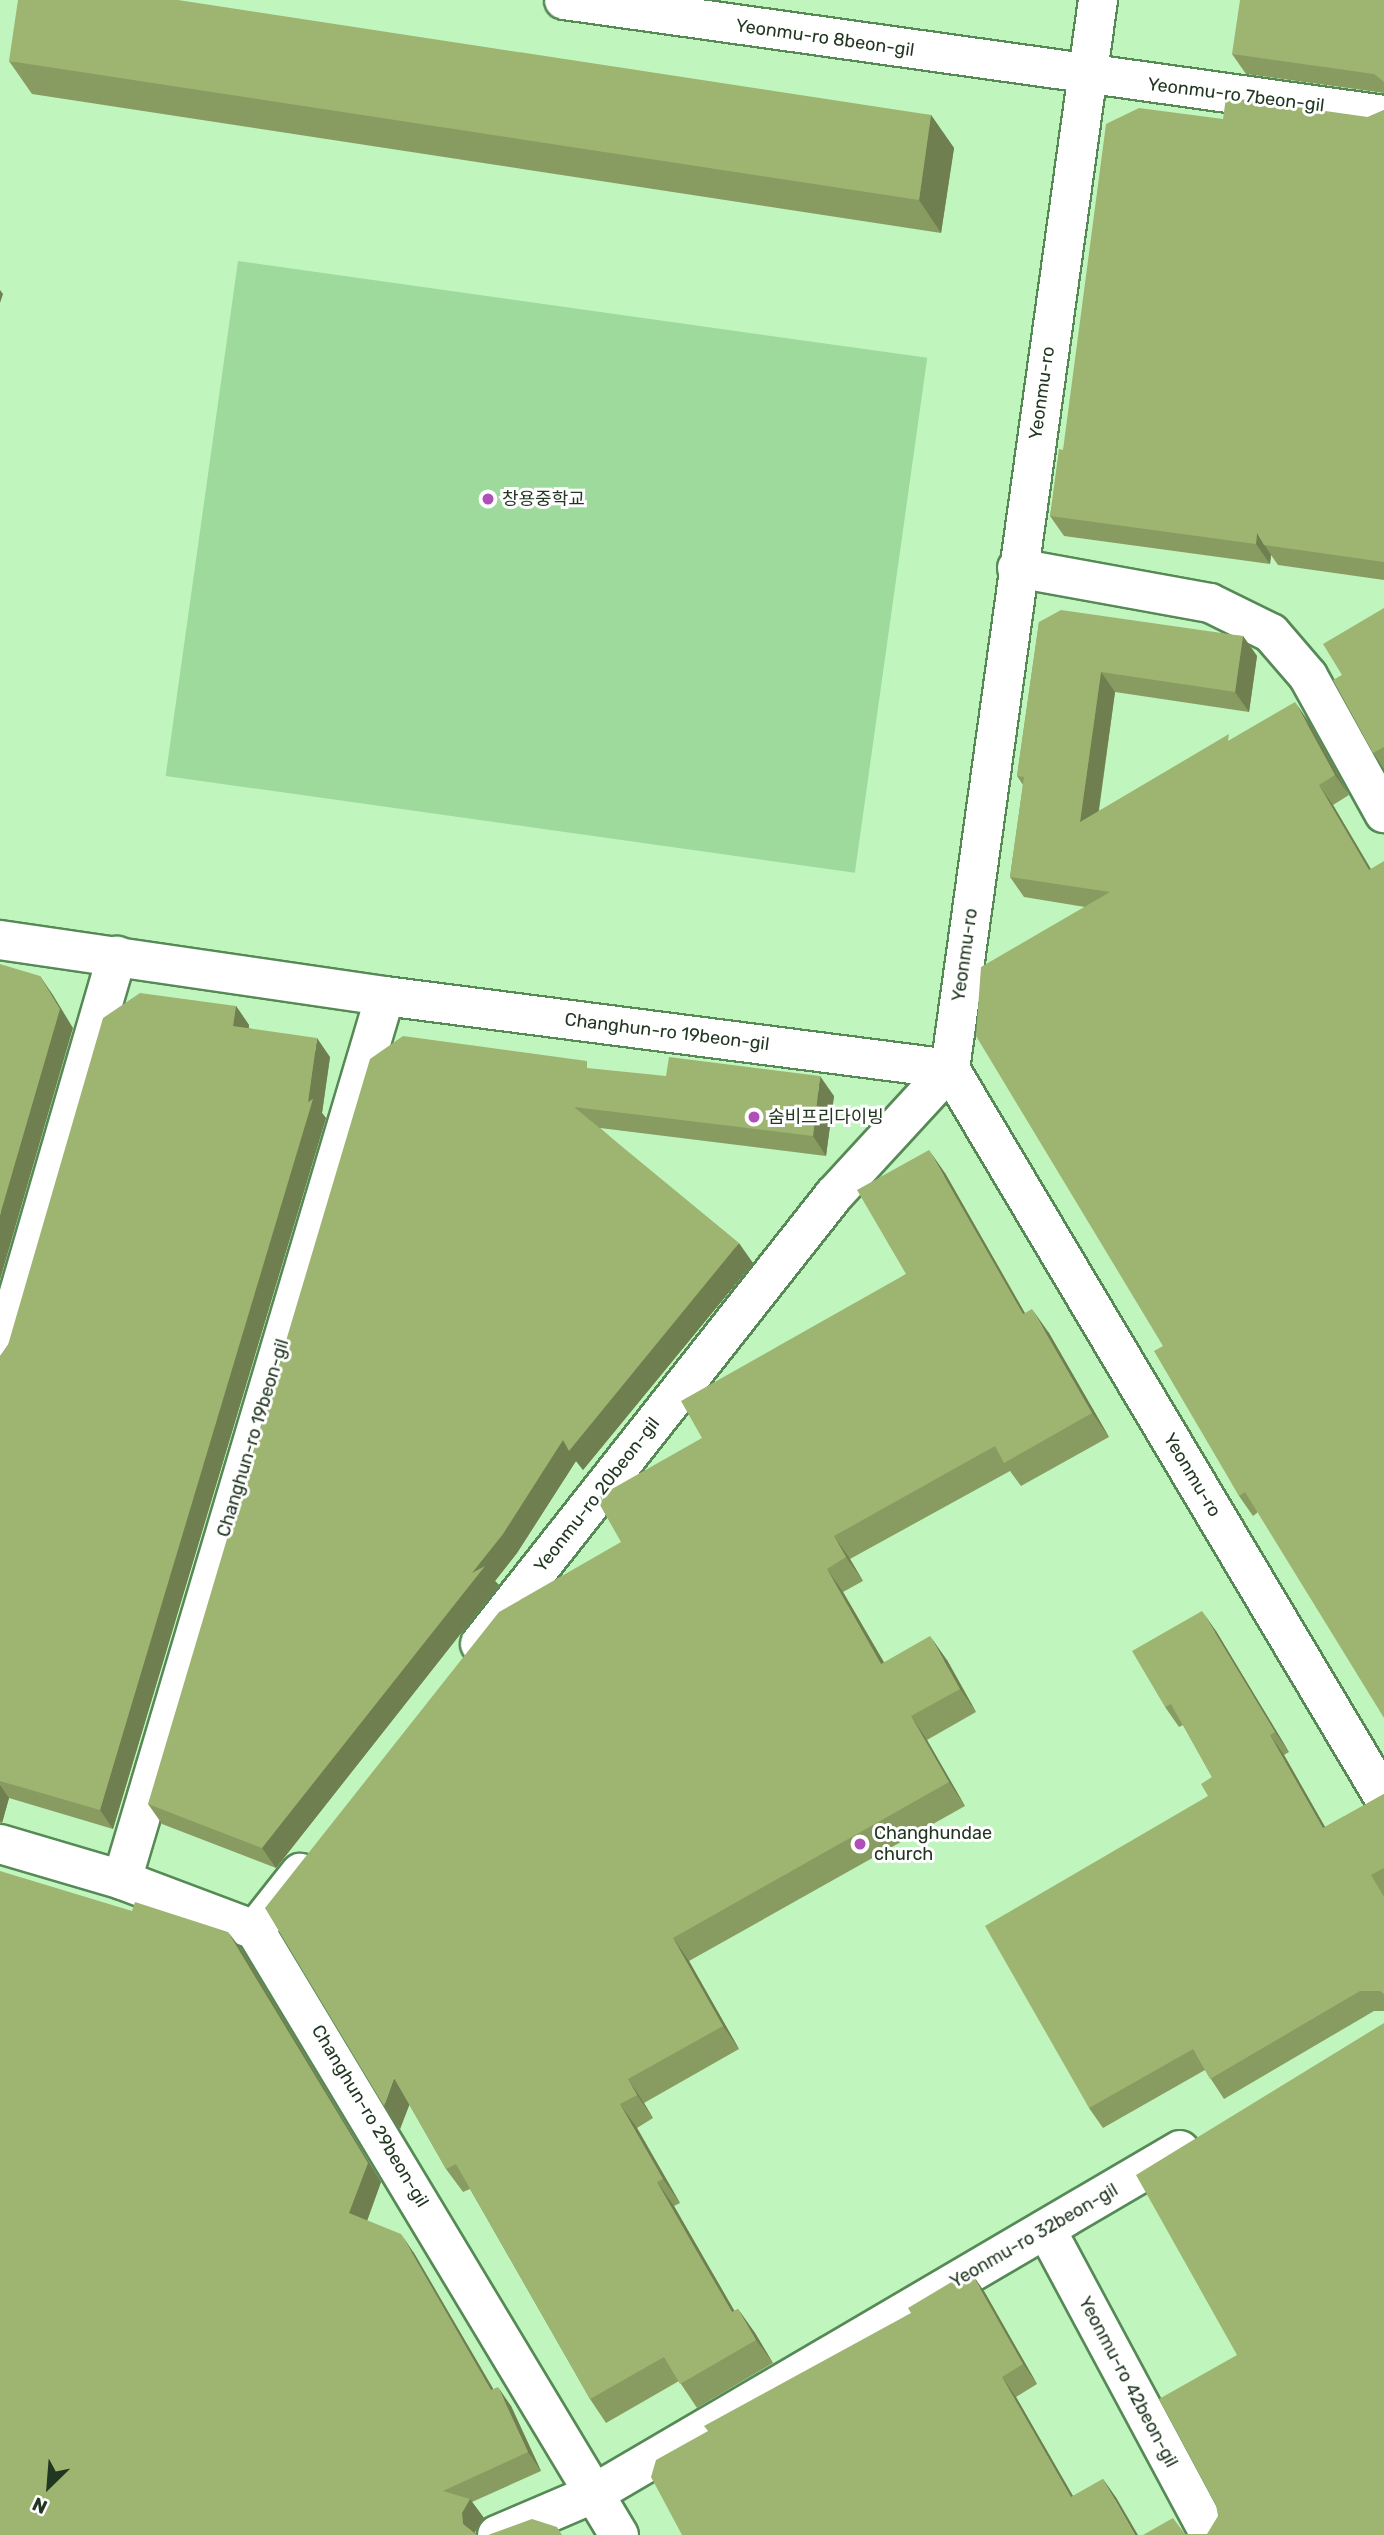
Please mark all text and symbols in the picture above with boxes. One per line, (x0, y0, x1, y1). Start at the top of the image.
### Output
street label: Yeonmu-ro 8beon-gil (734, 15, 916, 61)
street label: Yeonmu-ro 7beon-gil (1146, 73, 1326, 117)
street label: Yeonmu-ro (1025, 345, 1059, 441)
place label: 창용중학교 (502, 488, 585, 510)
marker: 창용중학교 (480, 491, 496, 507)
street label: Yeonmu-ro (948, 907, 982, 1003)
street label: Changhun-ro 19beon-gil (563, 1009, 771, 1055)
place label: 숨비프리다이빙 (768, 1106, 884, 1128)
marker: 숨비프리다이빙 (746, 1109, 762, 1125)
street label: Changhun-ro 19beon-gil (213, 1336, 293, 1540)
street label: Yeonmu-ro 20beon-gil (530, 1413, 664, 1577)
street label: Yeonmu-ro (1159, 1429, 1225, 1521)
place label: Changhundae church (874, 1823, 992, 1866)
marker: Changhundae church (852, 1836, 868, 1852)
street label: Changhun-ro 29beon-gil (307, 2021, 433, 2211)
street label: Yeonmu-ro 32beon-gil (946, 2179, 1122, 2293)
street label: Yeonmu-ro 42beon-gil (1074, 2293, 1182, 2471)
north arrow (14, 2451, 84, 2521)
text: N (29, 2492, 51, 2519)

